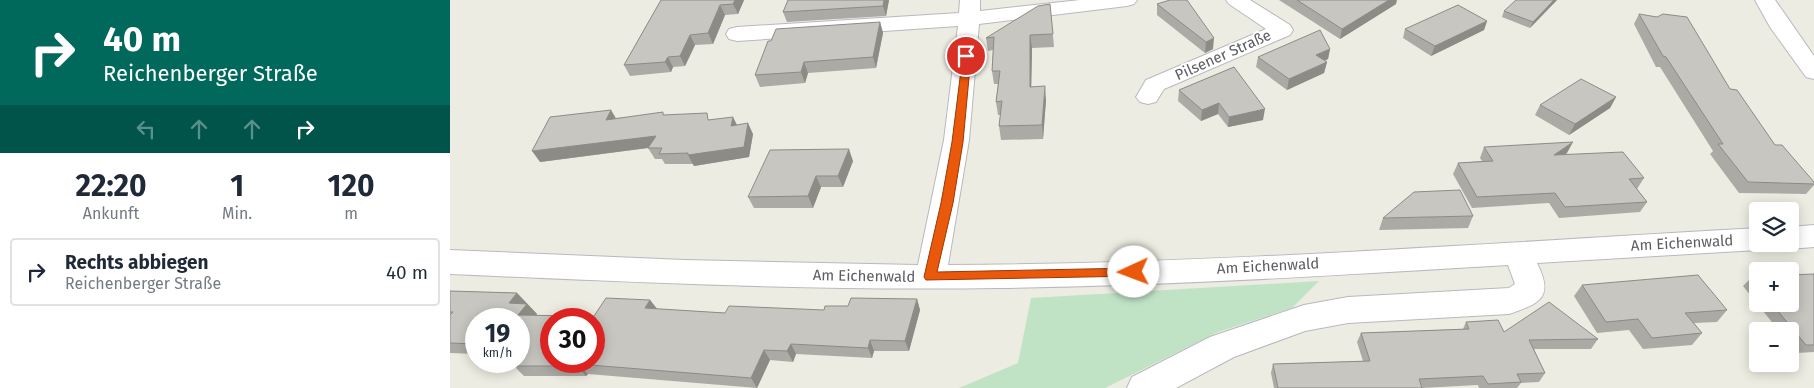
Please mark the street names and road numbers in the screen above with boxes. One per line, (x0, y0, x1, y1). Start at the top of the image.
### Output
street label: Pilsener Straße (1172, 26, 1274, 84)
street label: Am Eichenwald (1630, 231, 1734, 255)
street label: Am Eichenwald (1216, 254, 1320, 278)
street label: Am Eichenwald (813, 266, 915, 286)

